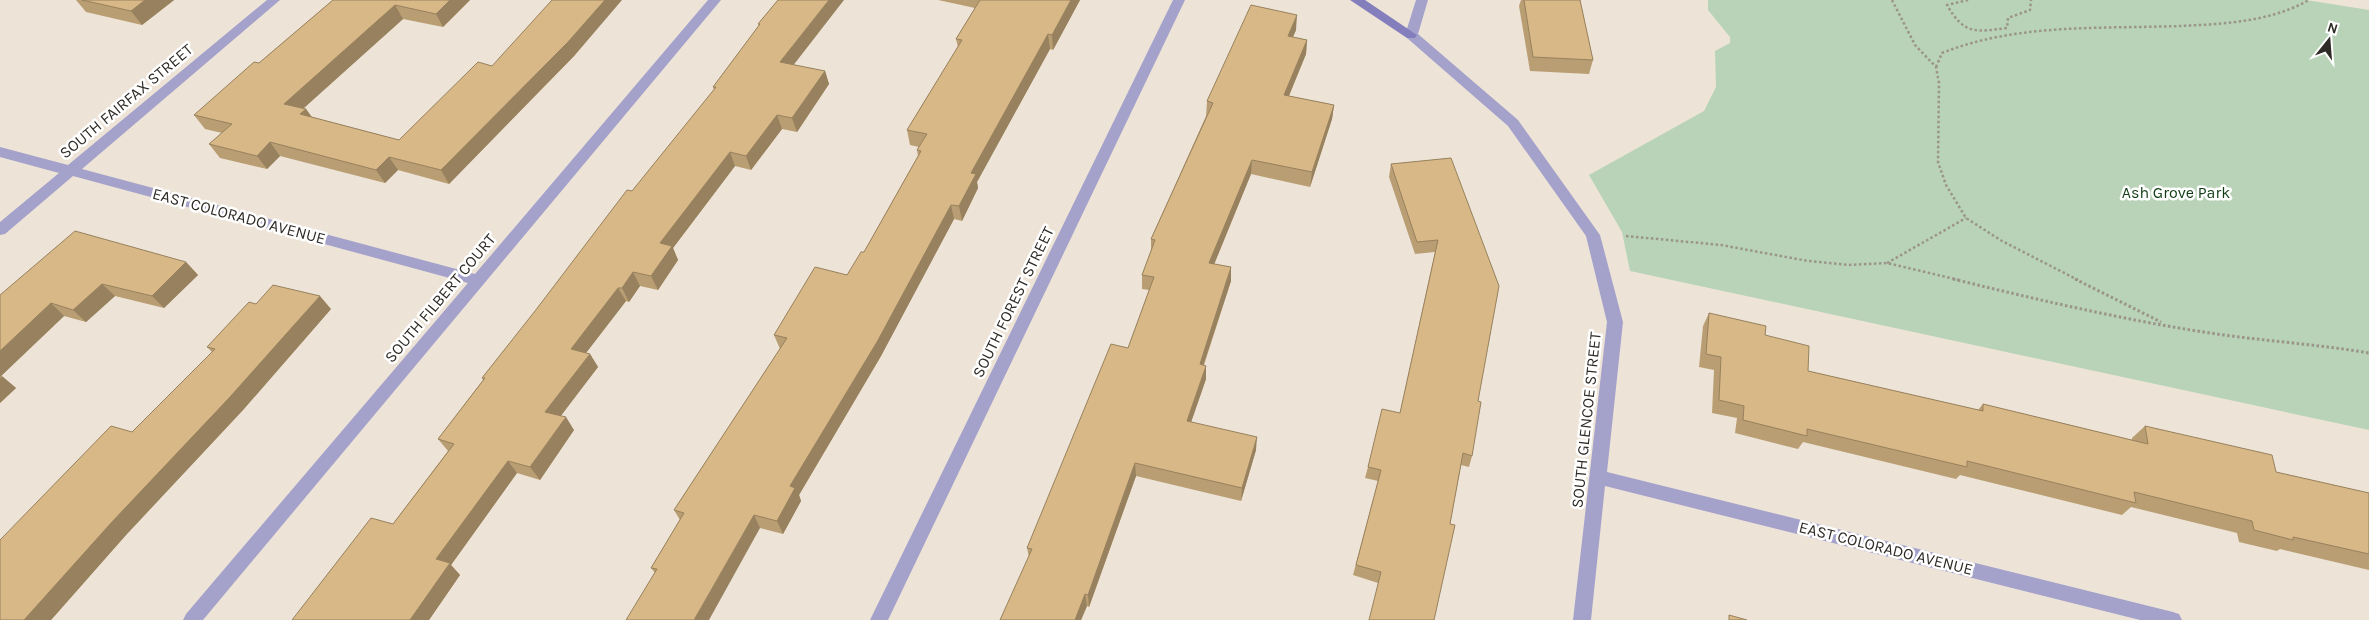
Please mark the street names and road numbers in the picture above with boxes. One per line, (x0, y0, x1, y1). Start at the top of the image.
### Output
street label: SOUTH FAIRFAX STREET (56, 40, 196, 162)
street label: EAST COLORADO AVENUE (150, 184, 328, 248)
street label: SOUTH FOREST STREET (968, 224, 1058, 380)
street label: SOUTH FILBERT COURT (381, 230, 499, 366)
street label: SOUTH GLENCOE STREET (1567, 331, 1605, 509)
street label: EAST COLORADO AVENUE (1797, 517, 1975, 579)

